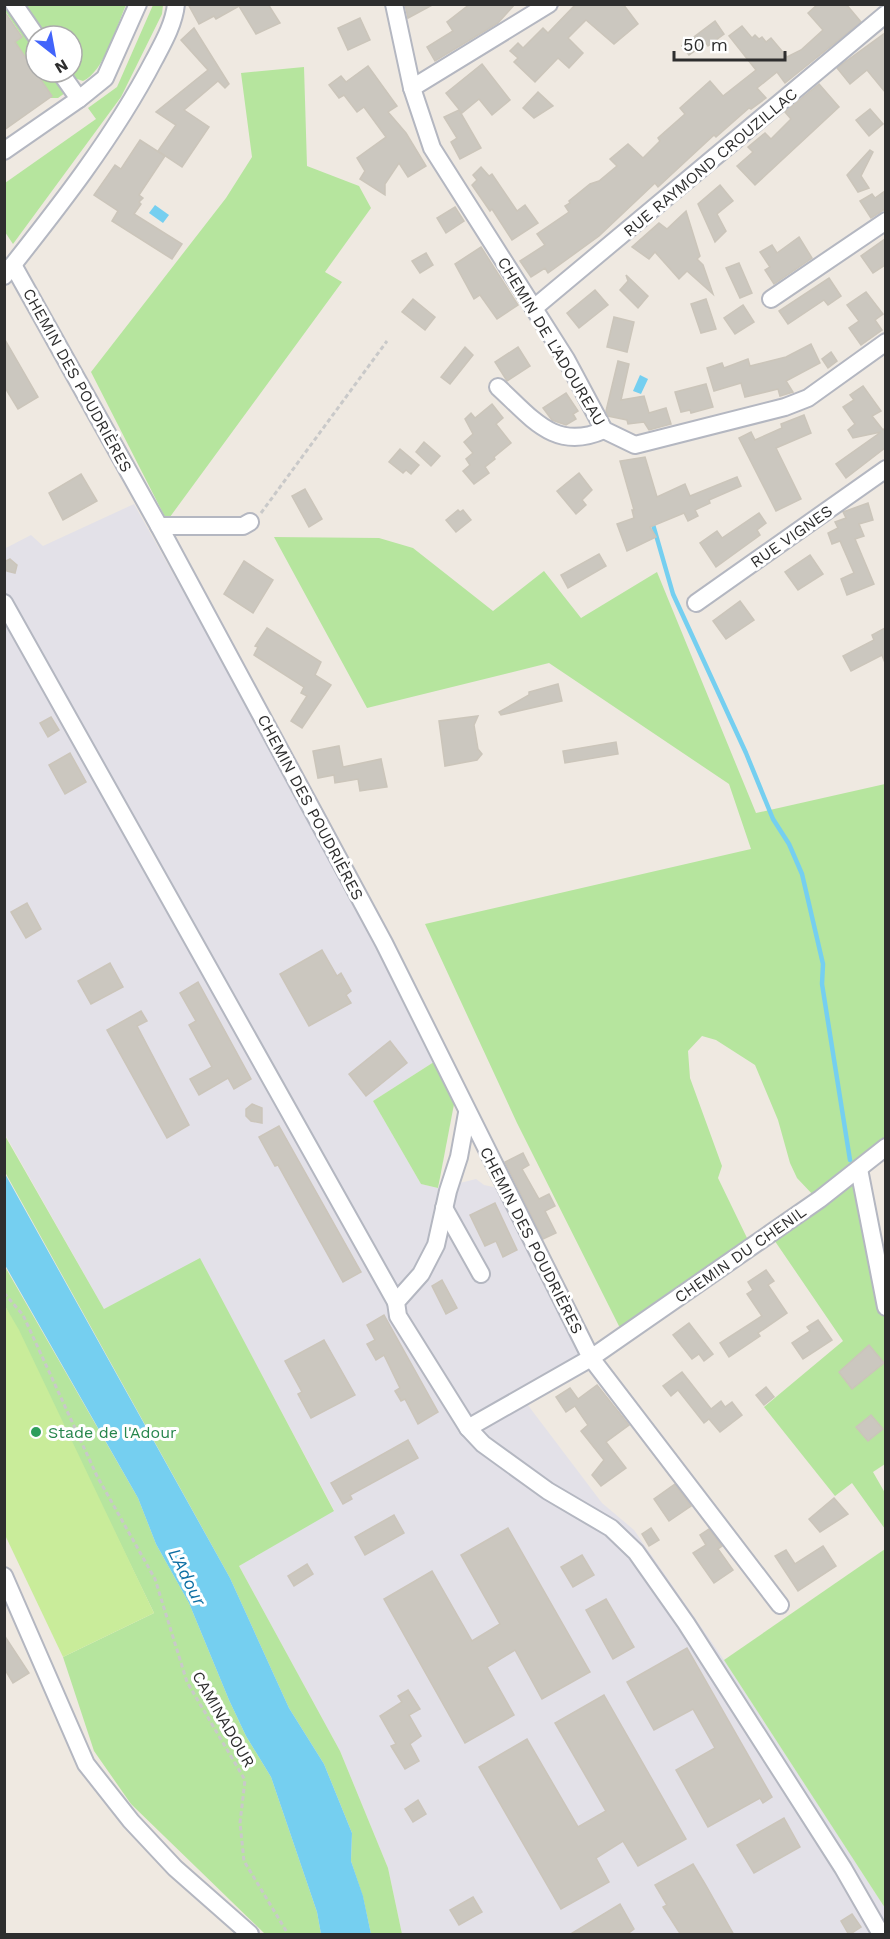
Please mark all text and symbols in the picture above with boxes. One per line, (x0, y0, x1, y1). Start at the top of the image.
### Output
north arrow (24, 24, 84, 84)
scale bar (674, 24, 785, 62)
text: 50 m (683, 34, 728, 55)
text: N (51, 55, 71, 78)
street label: RUE RAYMOND CROUZILLAC (620, 84, 801, 241)
street label: CHEMIN DE L'ADOUREAU (494, 254, 609, 429)
street label: CHEMIN DES POUDRIÈRES (19, 285, 136, 475)
street label: RUE VIGNES (747, 501, 836, 572)
street label: CHEMIN DES POUDRIÈRES (254, 711, 368, 903)
street label: CHEMIN DES POUDRIÈRES (476, 1144, 587, 1337)
street label: CHEMIN DU CHENIL (671, 1202, 810, 1307)
place label: Stade de l'Adour (48, 1423, 177, 1442)
marker: Stade de l'Adour (29, 1425, 43, 1439)
water label: L'Adour (164, 1545, 211, 1610)
street label: CAMINADOUR (188, 1668, 259, 1771)

